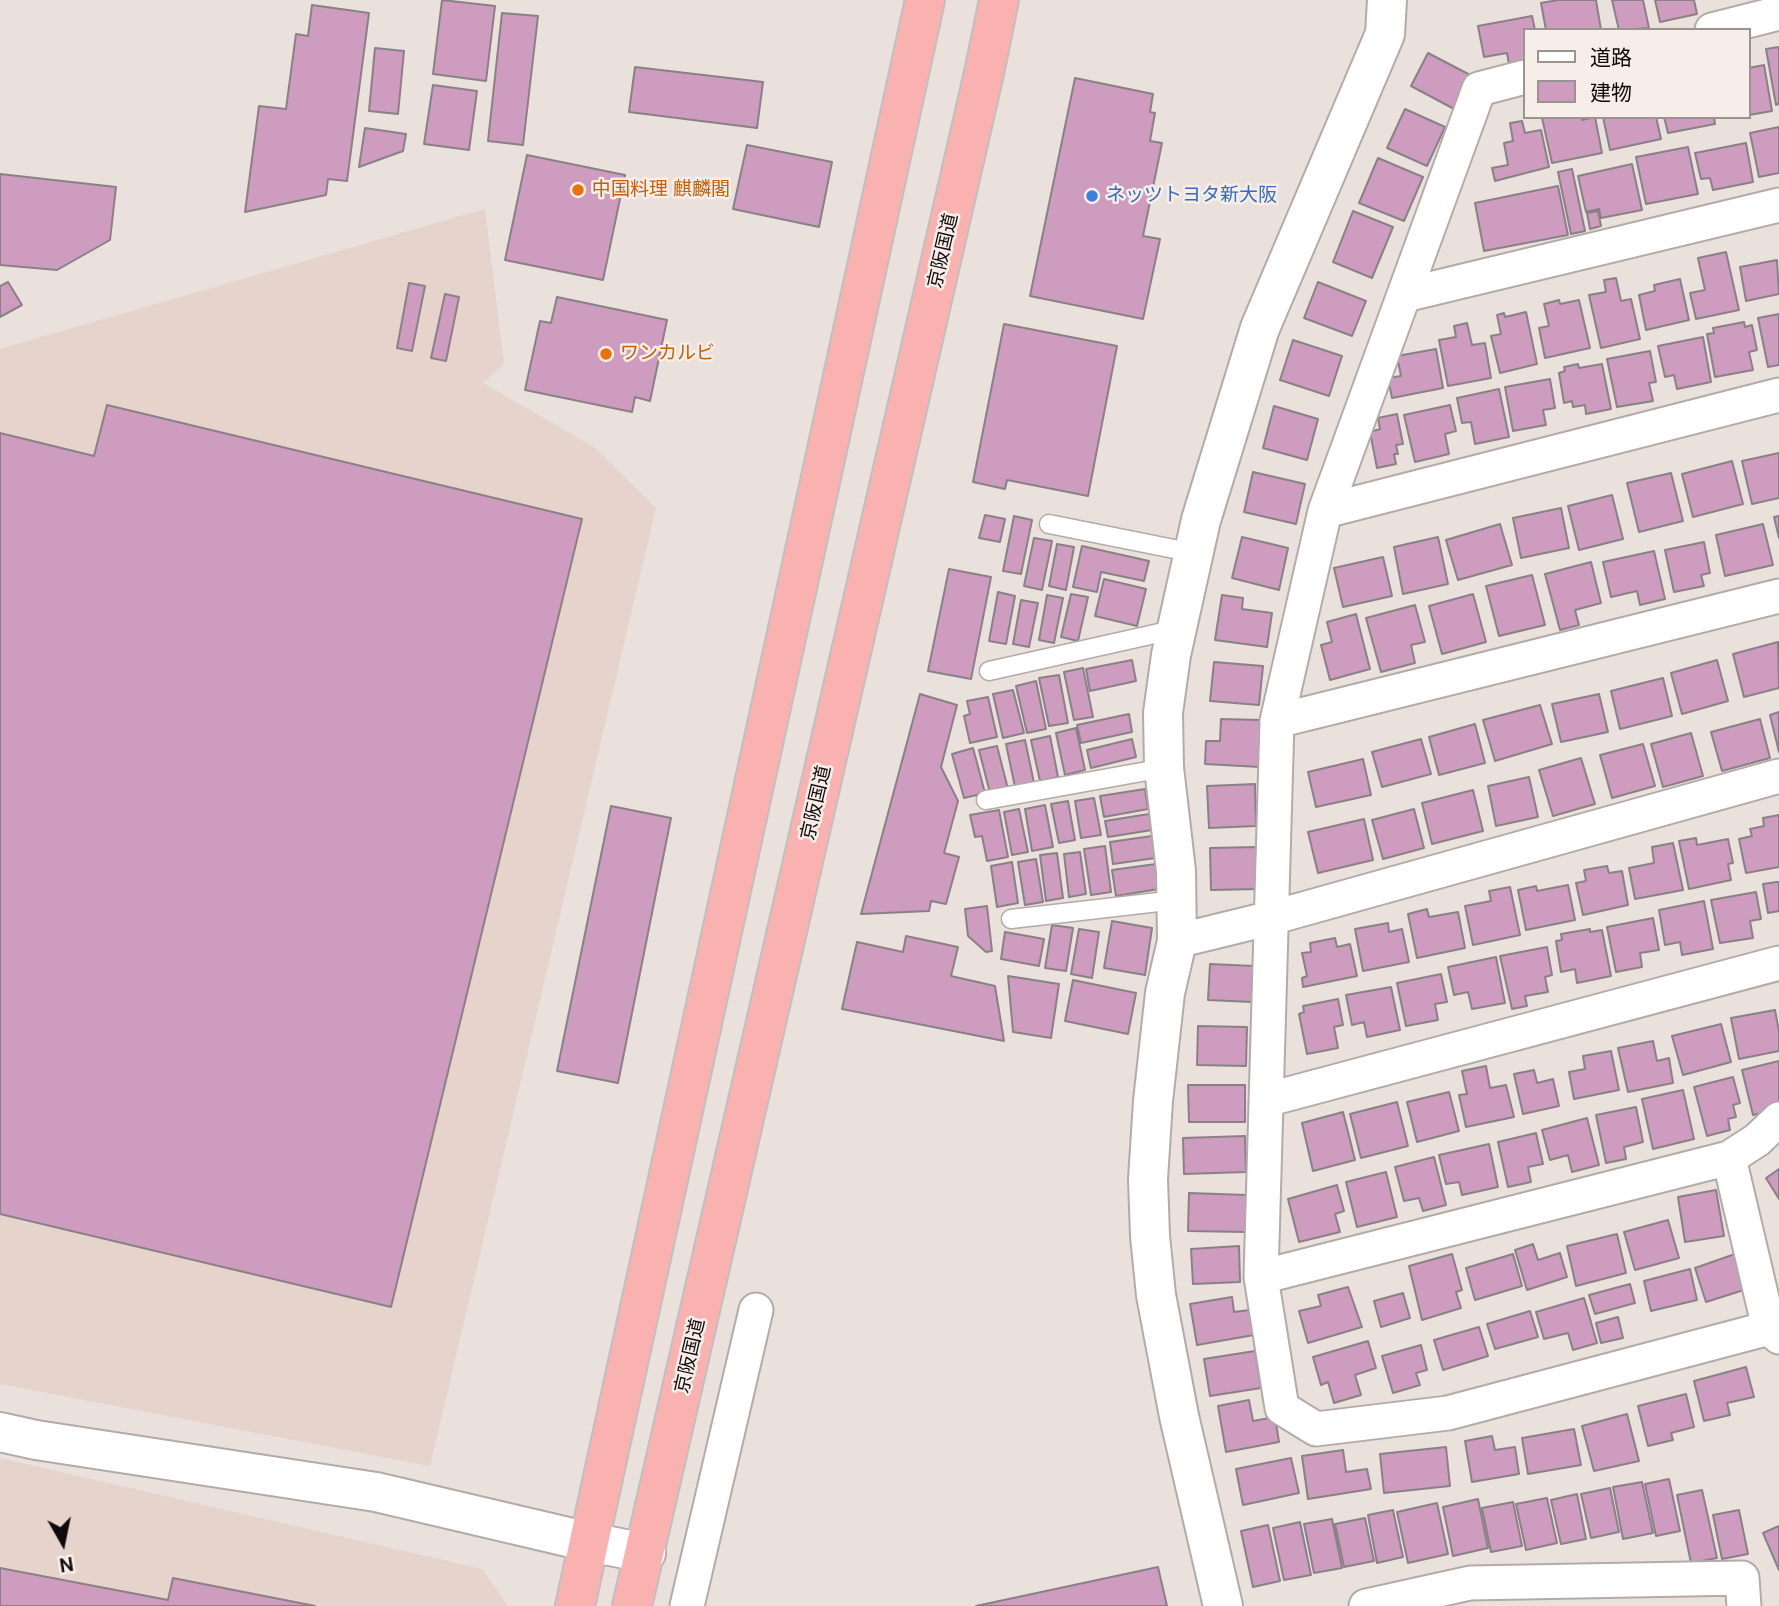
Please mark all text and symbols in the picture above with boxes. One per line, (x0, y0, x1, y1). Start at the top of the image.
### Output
legend (1524, 28, 1751, 119)
text: 道路 (1590, 44, 1632, 72)
text: 建物 (1590, 79, 1632, 107)
place label: 中国料理 麒麟閣 (592, 179, 730, 201)
marker: 中国料理 麒麟閣 (570, 182, 586, 198)
place label: ネッツトヨタ新大阪 (1106, 185, 1277, 207)
marker: ネッツトヨタ新大阪 (1084, 188, 1100, 204)
street label: 京阪国道 (924, 211, 964, 291)
place label: ワンカルビ (620, 343, 715, 365)
marker: ワンカルビ (598, 346, 614, 362)
street label: 京阪国道 (797, 763, 837, 843)
street label: 京阪国道 (671, 1316, 711, 1396)
north arrow (28, 1508, 98, 1578)
text: N (58, 1551, 75, 1578)

